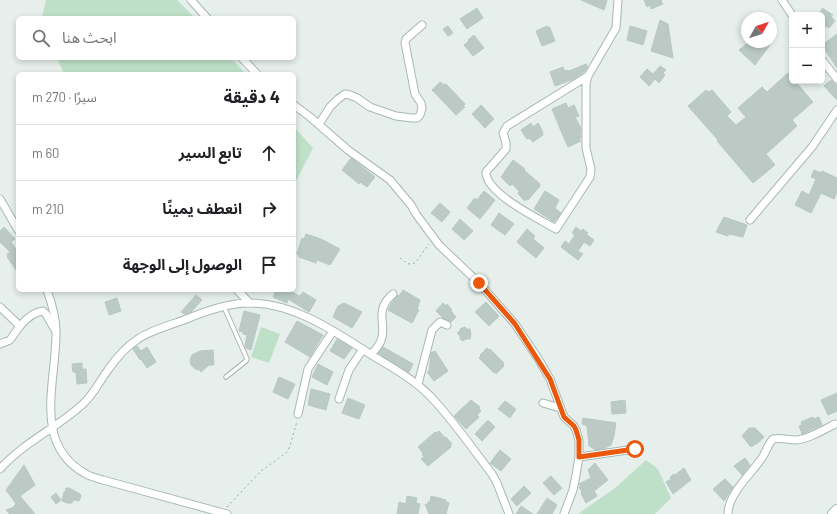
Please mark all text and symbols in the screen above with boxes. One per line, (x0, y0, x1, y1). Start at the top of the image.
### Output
north arrow (741, 12, 777, 48)
map controls (789, 12, 825, 84)
button: + (789, 12, 825, 48)
search box (16, 16, 296, 60)
icon: search (30, 27, 52, 49)
text: ابحث هنا (62, 28, 117, 46)
button: − (789, 48, 825, 84)
text: 4 دقيقة (224, 86, 280, 106)
text: سيرًا · 270 m (32, 89, 97, 105)
icon: ahead (258, 142, 280, 164)
text: تابع السير (179, 143, 242, 161)
text: 60 m (32, 145, 59, 161)
icon: right (258, 198, 280, 220)
text: انعطف يمينًا (162, 199, 242, 217)
text: 210 m (32, 201, 64, 217)
icon: arrive (258, 254, 280, 276)
text: الوصول إلى الوجهة (123, 255, 242, 273)
route end (470, 274, 488, 292)
route start (626, 440, 644, 458)

